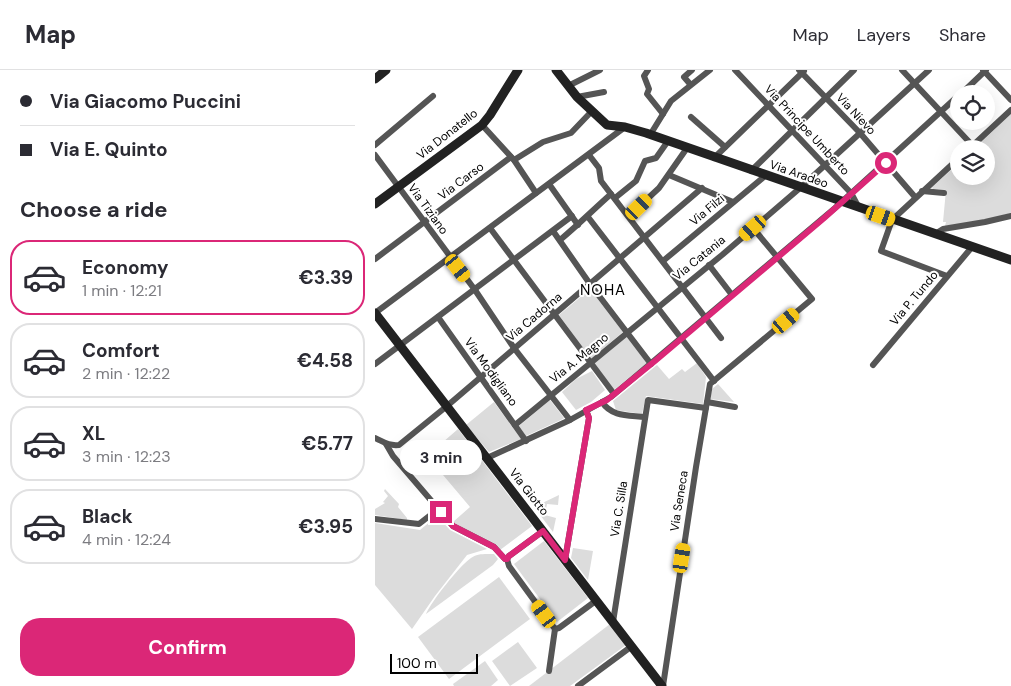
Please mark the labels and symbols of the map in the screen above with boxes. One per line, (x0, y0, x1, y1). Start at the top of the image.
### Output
street label: Via Principe Umberto (761, 81, 853, 179)
street label: Via Nievo (833, 90, 879, 138)
street label: Via Donatello (413, 105, 481, 163)
route start (875, 152, 897, 174)
street label: Via Aradeo (768, 157, 830, 191)
street label: Via Carso (435, 159, 487, 203)
street label: Via Tiziano (404, 180, 452, 238)
car (623, 191, 655, 223)
street label: Via Filzi (686, 191, 728, 229)
car (864, 204, 897, 228)
car (736, 212, 769, 244)
street label: Via Catania (669, 232, 729, 284)
car (442, 252, 473, 284)
street label: Via P. Tundo (886, 267, 942, 329)
district label: NOHA (580, 280, 626, 300)
street label: Via Cadorna (503, 289, 565, 345)
car (769, 306, 802, 336)
street label: Via A. Magno (546, 329, 612, 387)
street label: Via Modigliano (461, 335, 521, 409)
callout: 3 min (400, 440, 482, 474)
street label: Via Giotto (506, 465, 552, 519)
street label: Via Seneca (666, 469, 692, 533)
street label: Via C. Silla (607, 480, 631, 538)
route end (430, 501, 452, 523)
car (672, 542, 691, 574)
car (529, 597, 558, 631)
scale bar (390, 651, 477, 674)

